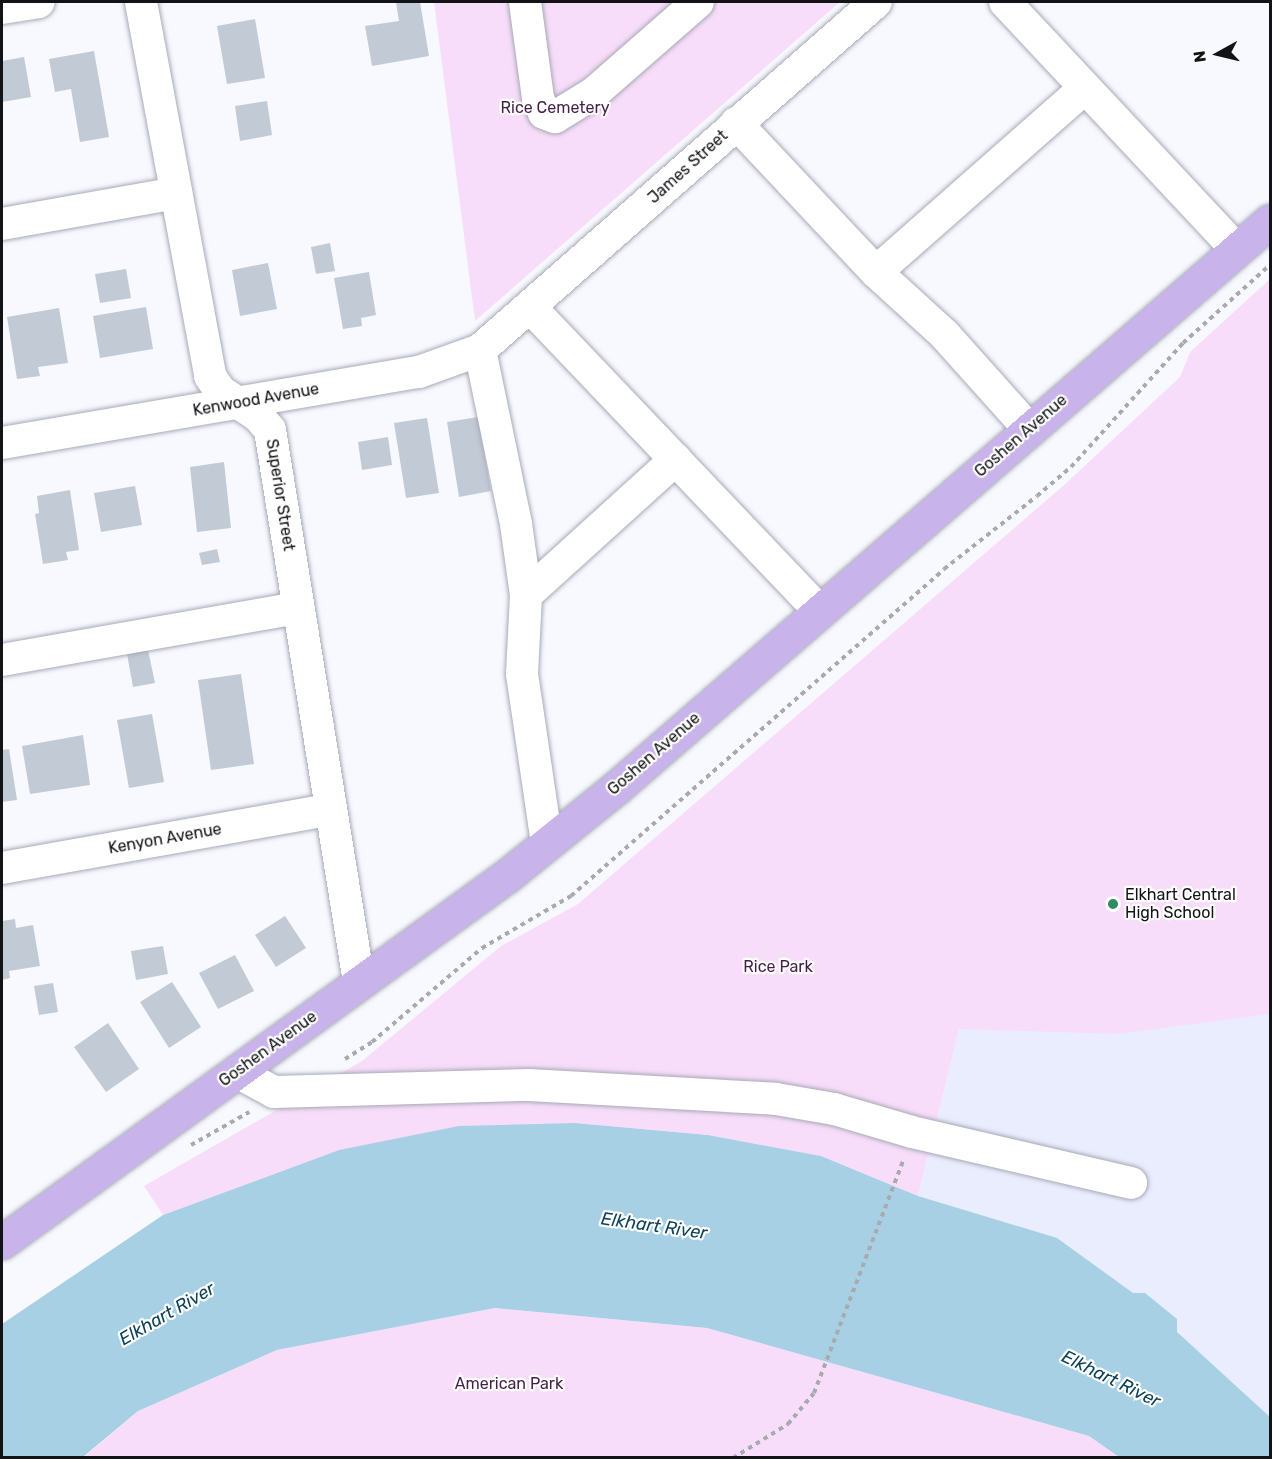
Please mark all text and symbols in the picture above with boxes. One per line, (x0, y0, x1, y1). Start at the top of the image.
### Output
north arrow (1188, 24, 1248, 84)
text: N (1189, 50, 1210, 64)
park label: Rice Cemetery (501, 98, 609, 118)
street label: James Street (644, 126, 732, 208)
street label: Kenwood Avenue (191, 379, 321, 421)
street label: Goshen Avenue (971, 391, 1071, 481)
street label: Superior Street (262, 437, 298, 553)
street label: Goshen Avenue (604, 709, 704, 799)
street label: Kenyon Avenue (107, 820, 223, 858)
place label: Elkhart Central High School (1125, 885, 1236, 923)
marker: Elkhart Central High School (1106, 897, 1120, 911)
park label: Rice Park (743, 957, 813, 977)
street label: Goshen Avenue (215, 1007, 321, 1091)
water label: Elkhart River (599, 1208, 709, 1244)
water label: Elkhart River (115, 1278, 219, 1350)
water label: Elkhart River (1058, 1346, 1164, 1412)
park label: American Park (455, 1374, 563, 1394)

